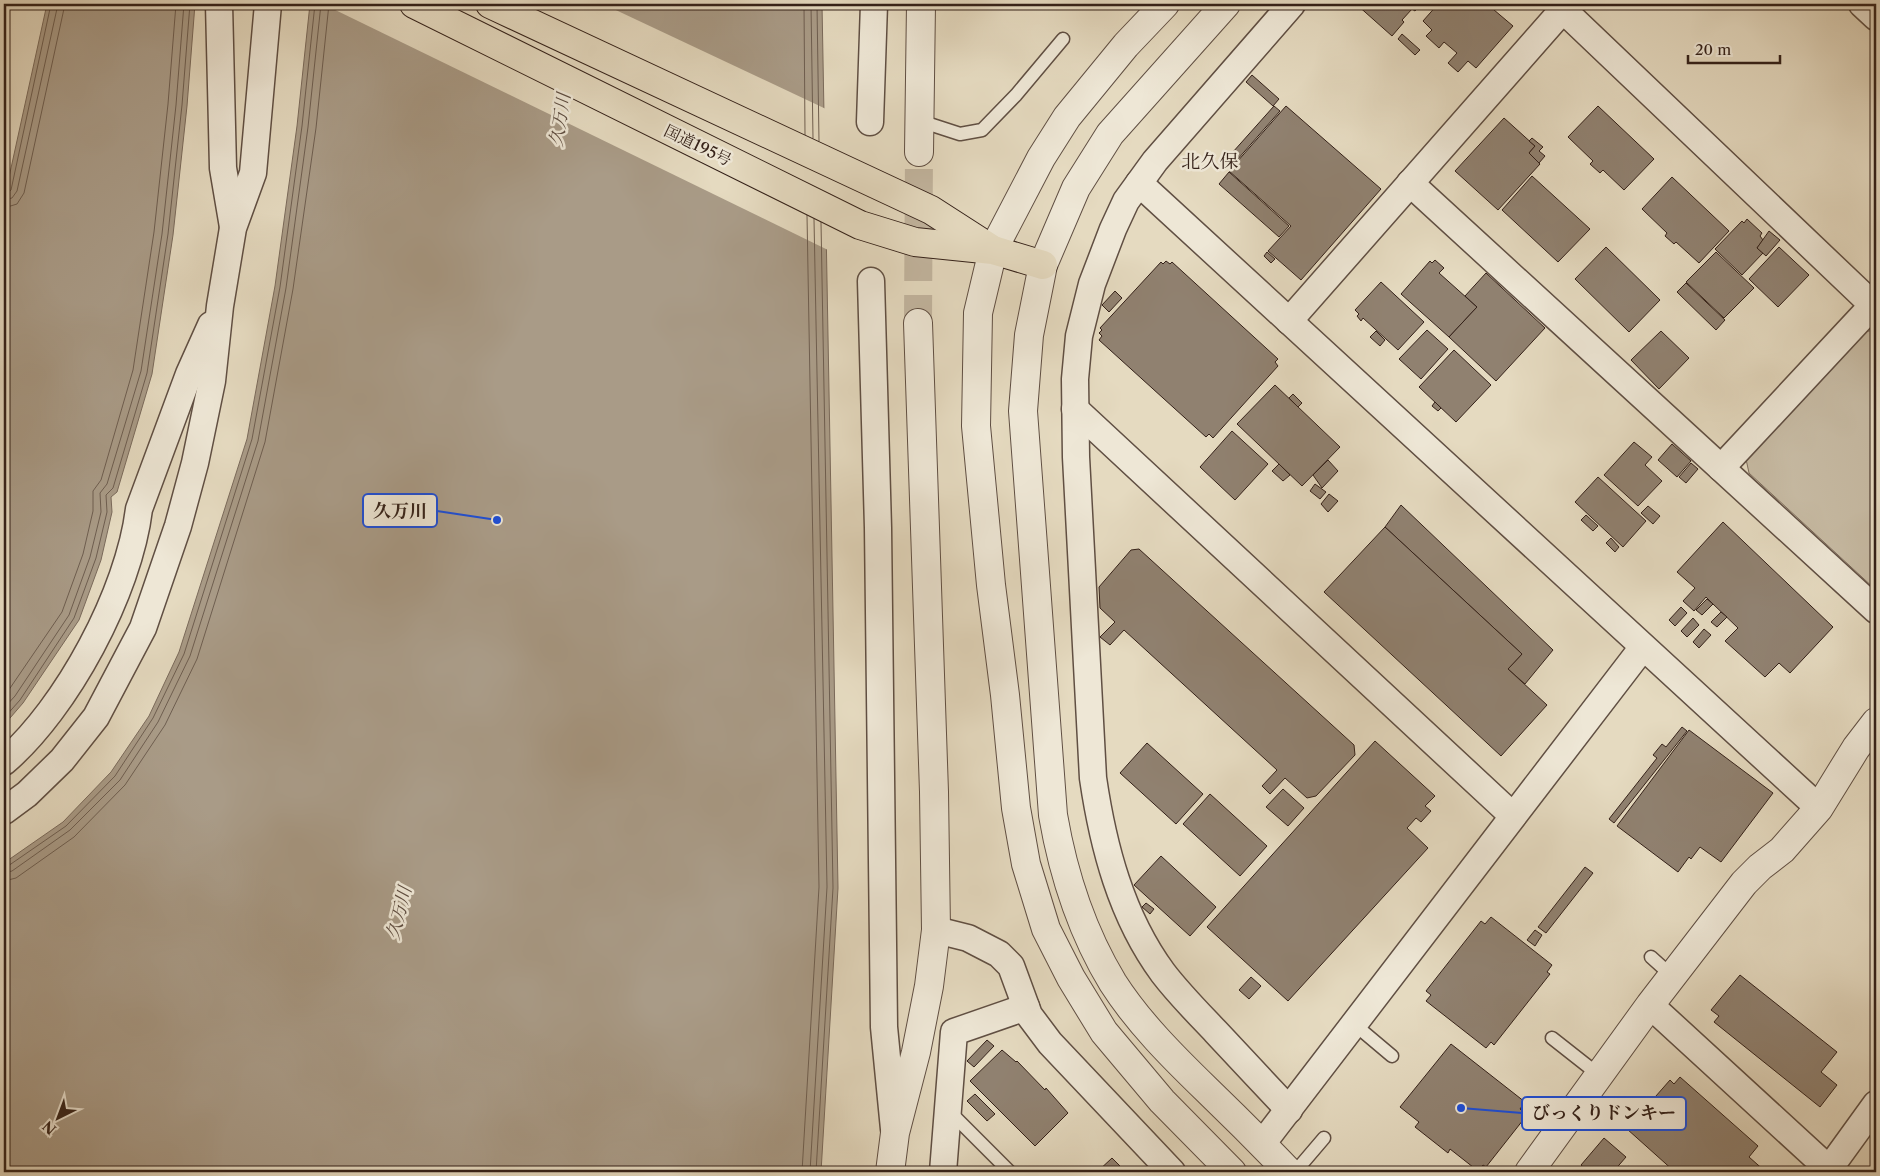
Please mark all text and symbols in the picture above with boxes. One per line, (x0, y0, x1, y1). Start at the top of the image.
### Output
scale bar (1688, 32, 1780, 64)
text: 20 m (1695, 40, 1731, 59)
water label: 久万川 (545, 90, 575, 148)
street label: 国道195号 (661, 120, 735, 170)
district label: 北久保 (1181, 150, 1239, 173)
callout: 久万川 (363, 494, 437, 527)
text: 久万川 (373, 500, 427, 522)
water label: 久万川 (382, 882, 417, 942)
north arrow (32, 1094, 82, 1144)
callout: びっくりドンキー (1522, 1097, 1686, 1130)
text: びっくりドンキー (1532, 1102, 1676, 1124)
text: N (39, 1117, 60, 1138)

